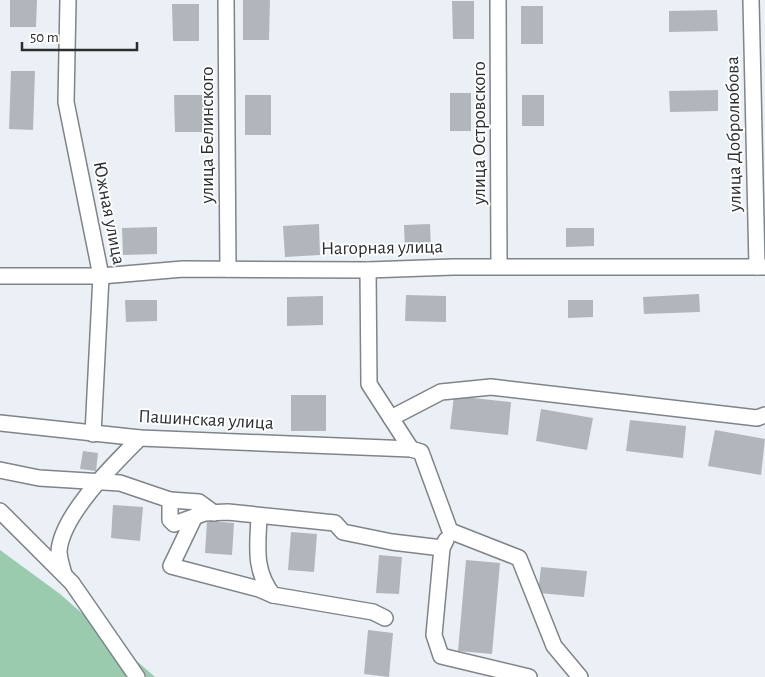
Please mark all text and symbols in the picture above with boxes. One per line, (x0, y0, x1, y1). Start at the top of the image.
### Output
scale bar (22, 20, 138, 52)
text: 50 m (30, 30, 59, 45)
street label: улица Добролюбова (723, 56, 745, 213)
street label: улица Островского (470, 61, 489, 206)
street label: улица Белинского (198, 67, 217, 204)
street label: Южная улица (90, 160, 128, 267)
street label: Нагорная улица (321, 237, 444, 259)
street label: Пашинская улица (138, 407, 274, 433)

